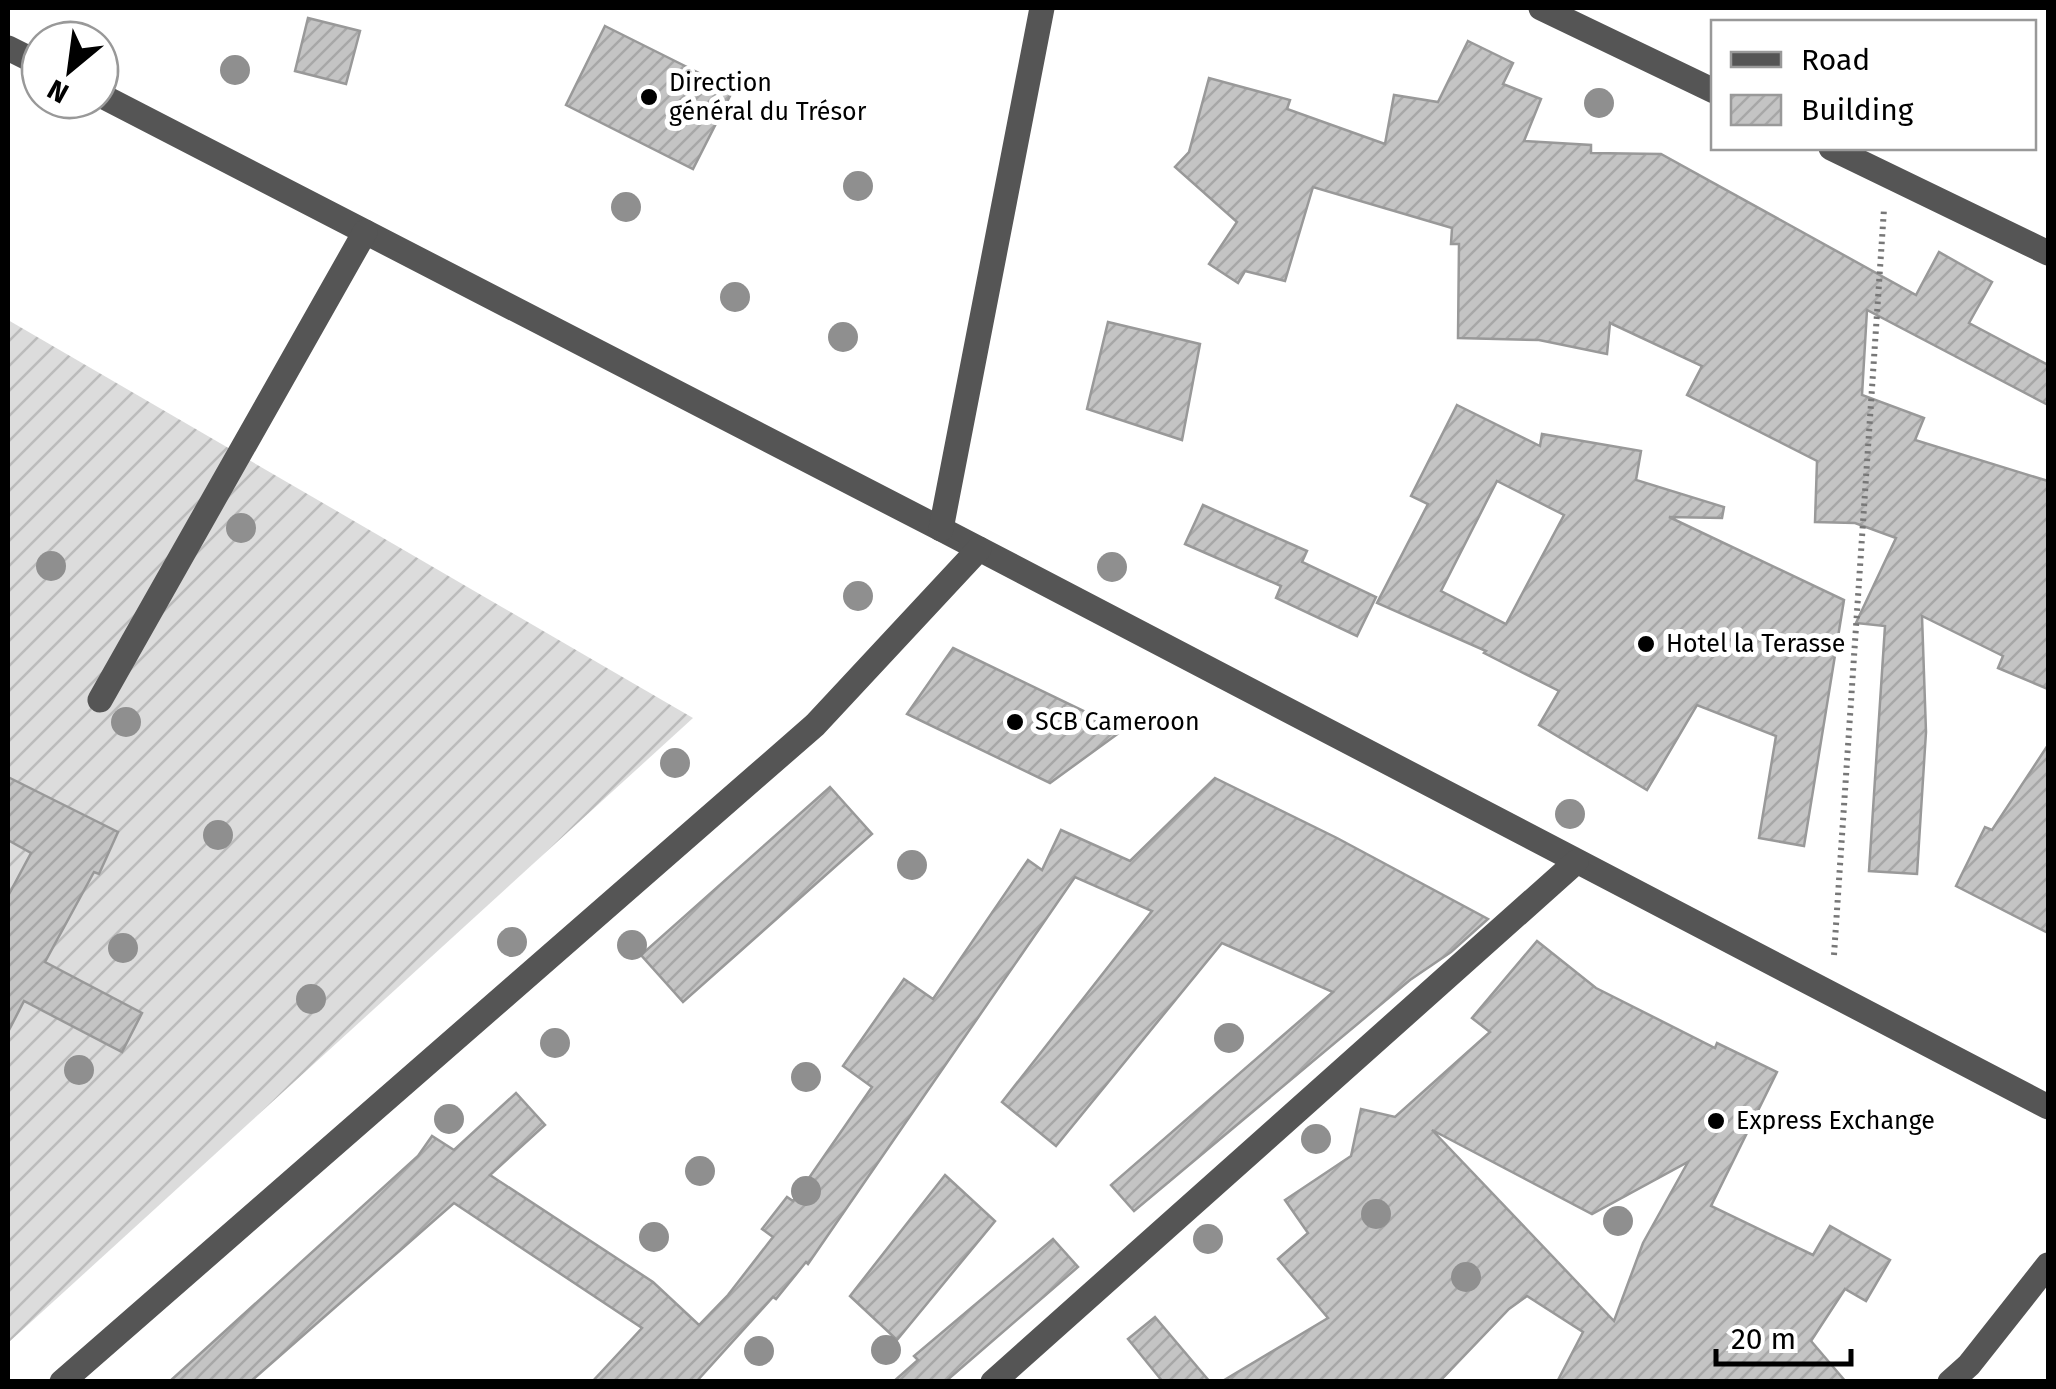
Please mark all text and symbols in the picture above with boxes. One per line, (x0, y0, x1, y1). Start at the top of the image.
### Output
north arrow (20, 20, 120, 120)
legend (1711, 20, 2036, 150)
text: Road (1801, 42, 1870, 78)
place label: Direction général du Trésor (669, 68, 867, 127)
text: N (42, 72, 74, 110)
marker: Direction général du Trésor (638, 86, 660, 108)
text: Building (1801, 92, 1914, 128)
place label: Hotel la Terasse (1666, 629, 1845, 659)
marker: Hotel la Terasse (1635, 633, 1657, 655)
place label: SCB Cameroon (1035, 707, 1200, 737)
marker: SCB Cameroon (1004, 711, 1026, 733)
place label: Express Exchange (1736, 1106, 1935, 1136)
marker: Express Exchange (1705, 1110, 1727, 1132)
scale bar (1716, 1304, 1851, 1366)
text: 20 m (1731, 1321, 1796, 1357)

